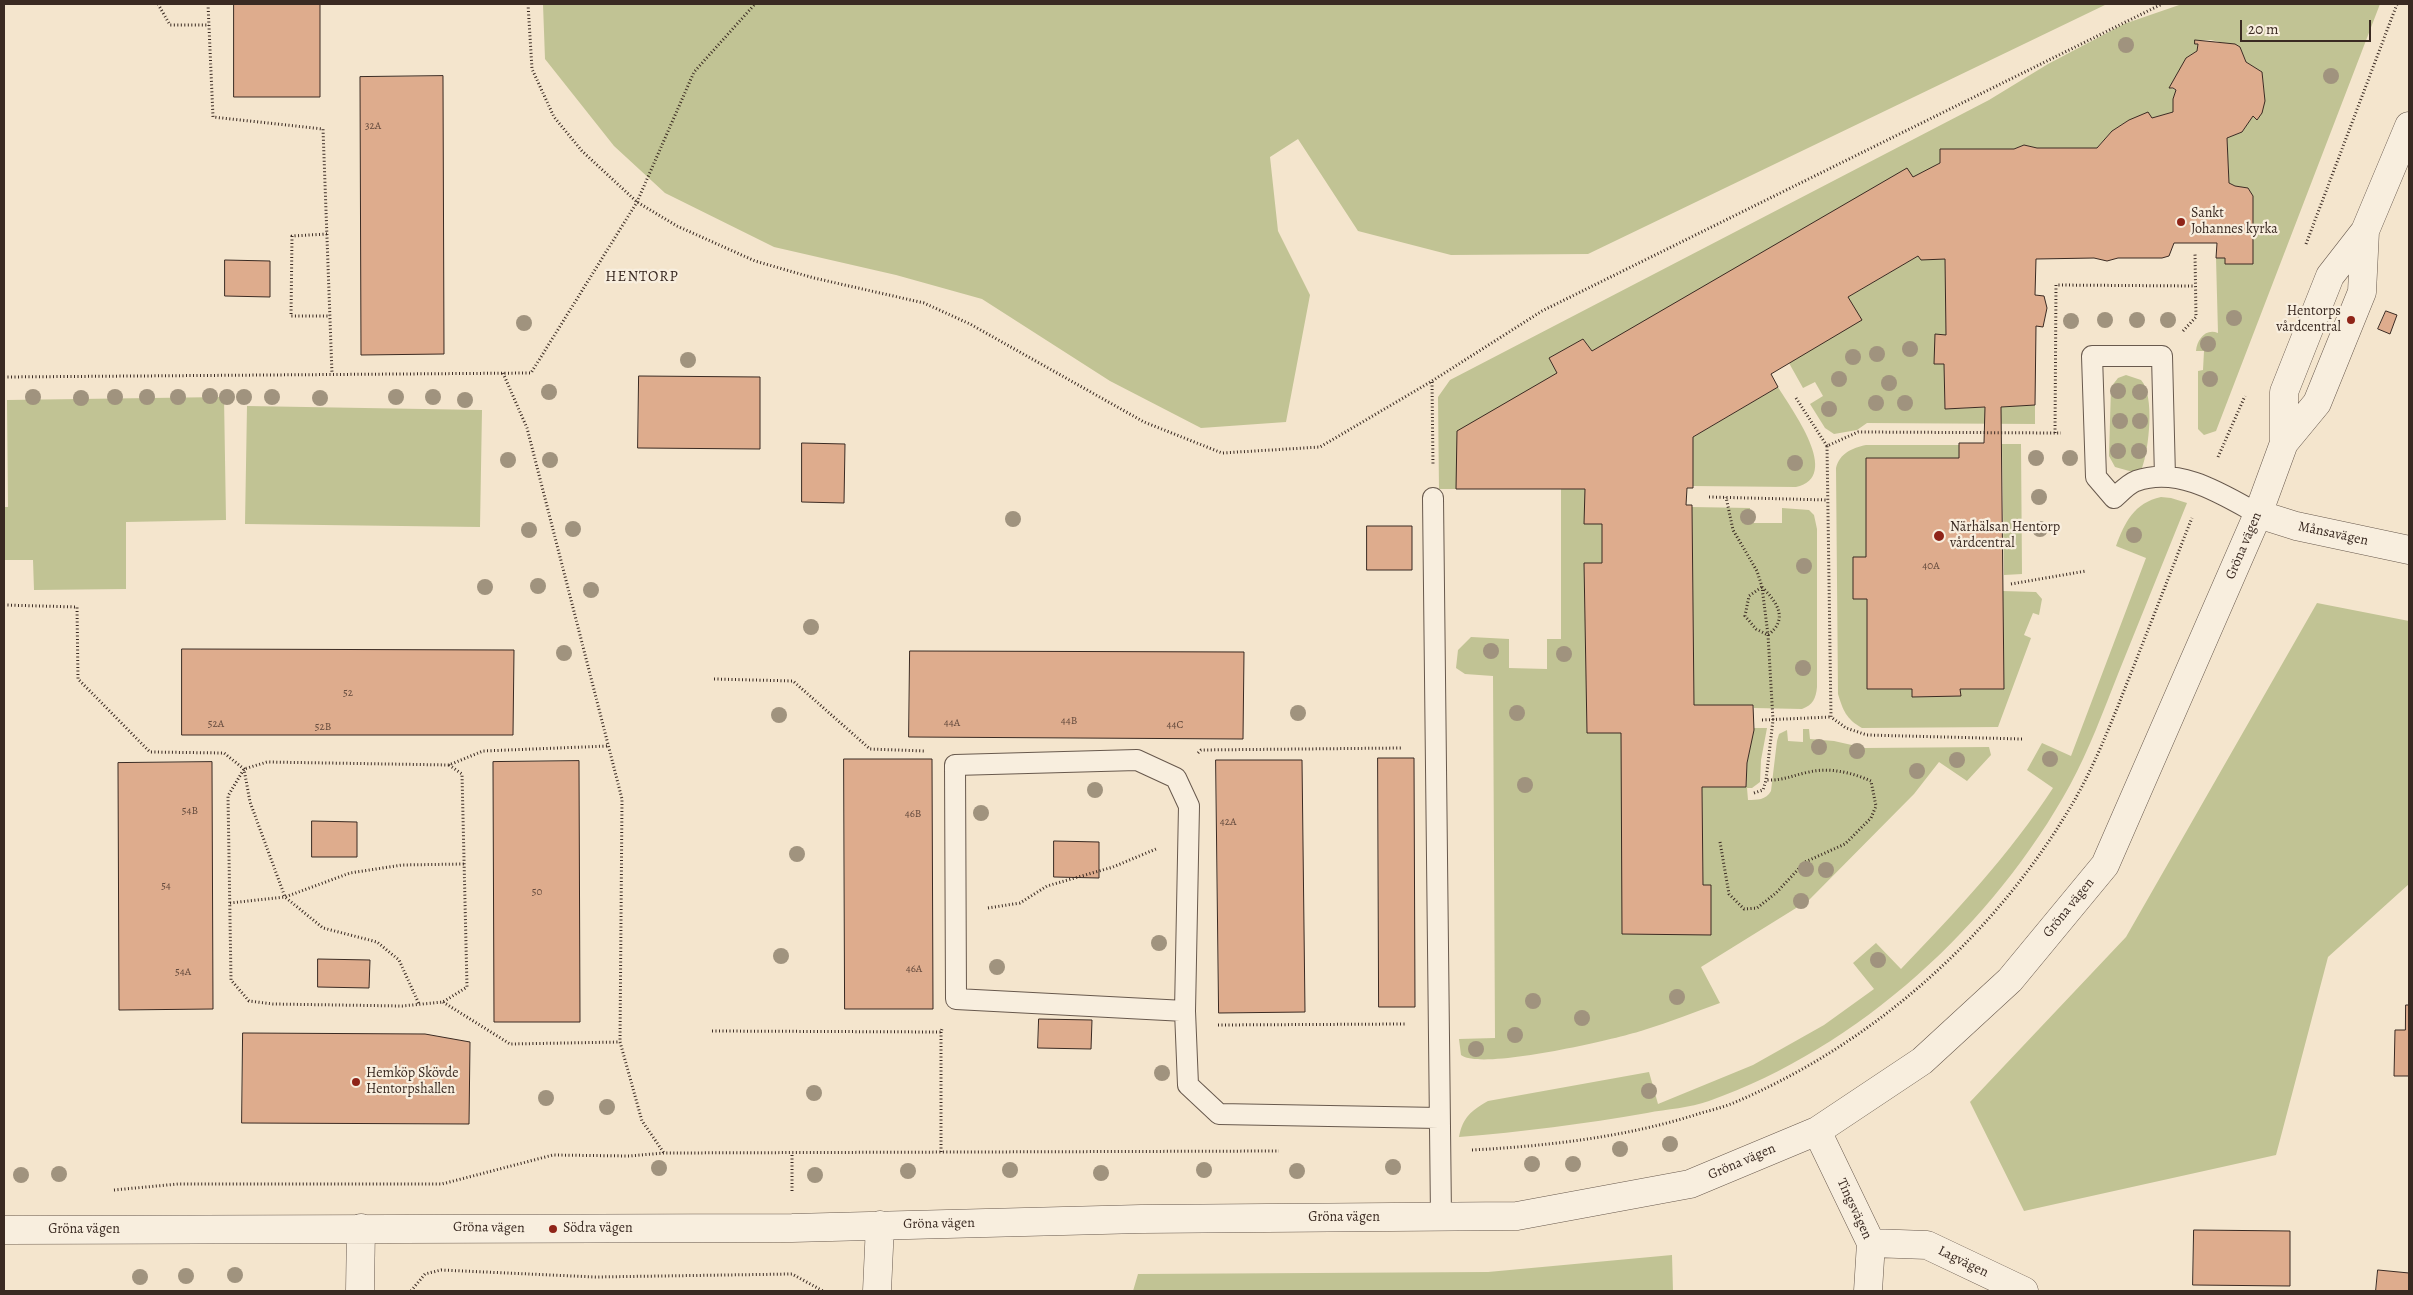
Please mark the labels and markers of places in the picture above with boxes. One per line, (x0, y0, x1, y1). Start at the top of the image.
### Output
place label: Sankt Johannes kyrka (2191, 206, 2278, 238)
marker: Sankt Johannes kyrka (2175, 216, 2187, 228)
place label: Hentorps vårdcentral (2276, 304, 2341, 336)
marker: Hentorps vårdcentral (2345, 314, 2357, 326)
place label: Närhälsan Hentorp vårdcentral (1950, 520, 2060, 552)
marker: Närhälsan Hentorp vårdcentral (1932, 529, 1946, 543)
place label: Hemköp Skövde Hentorpshallen (366, 1066, 459, 1098)
marker: Hemköp Skövde Hentorpshallen (350, 1076, 362, 1088)
place label: Södra vägen (563, 1221, 633, 1237)
marker: Södra vägen (547, 1223, 559, 1235)

